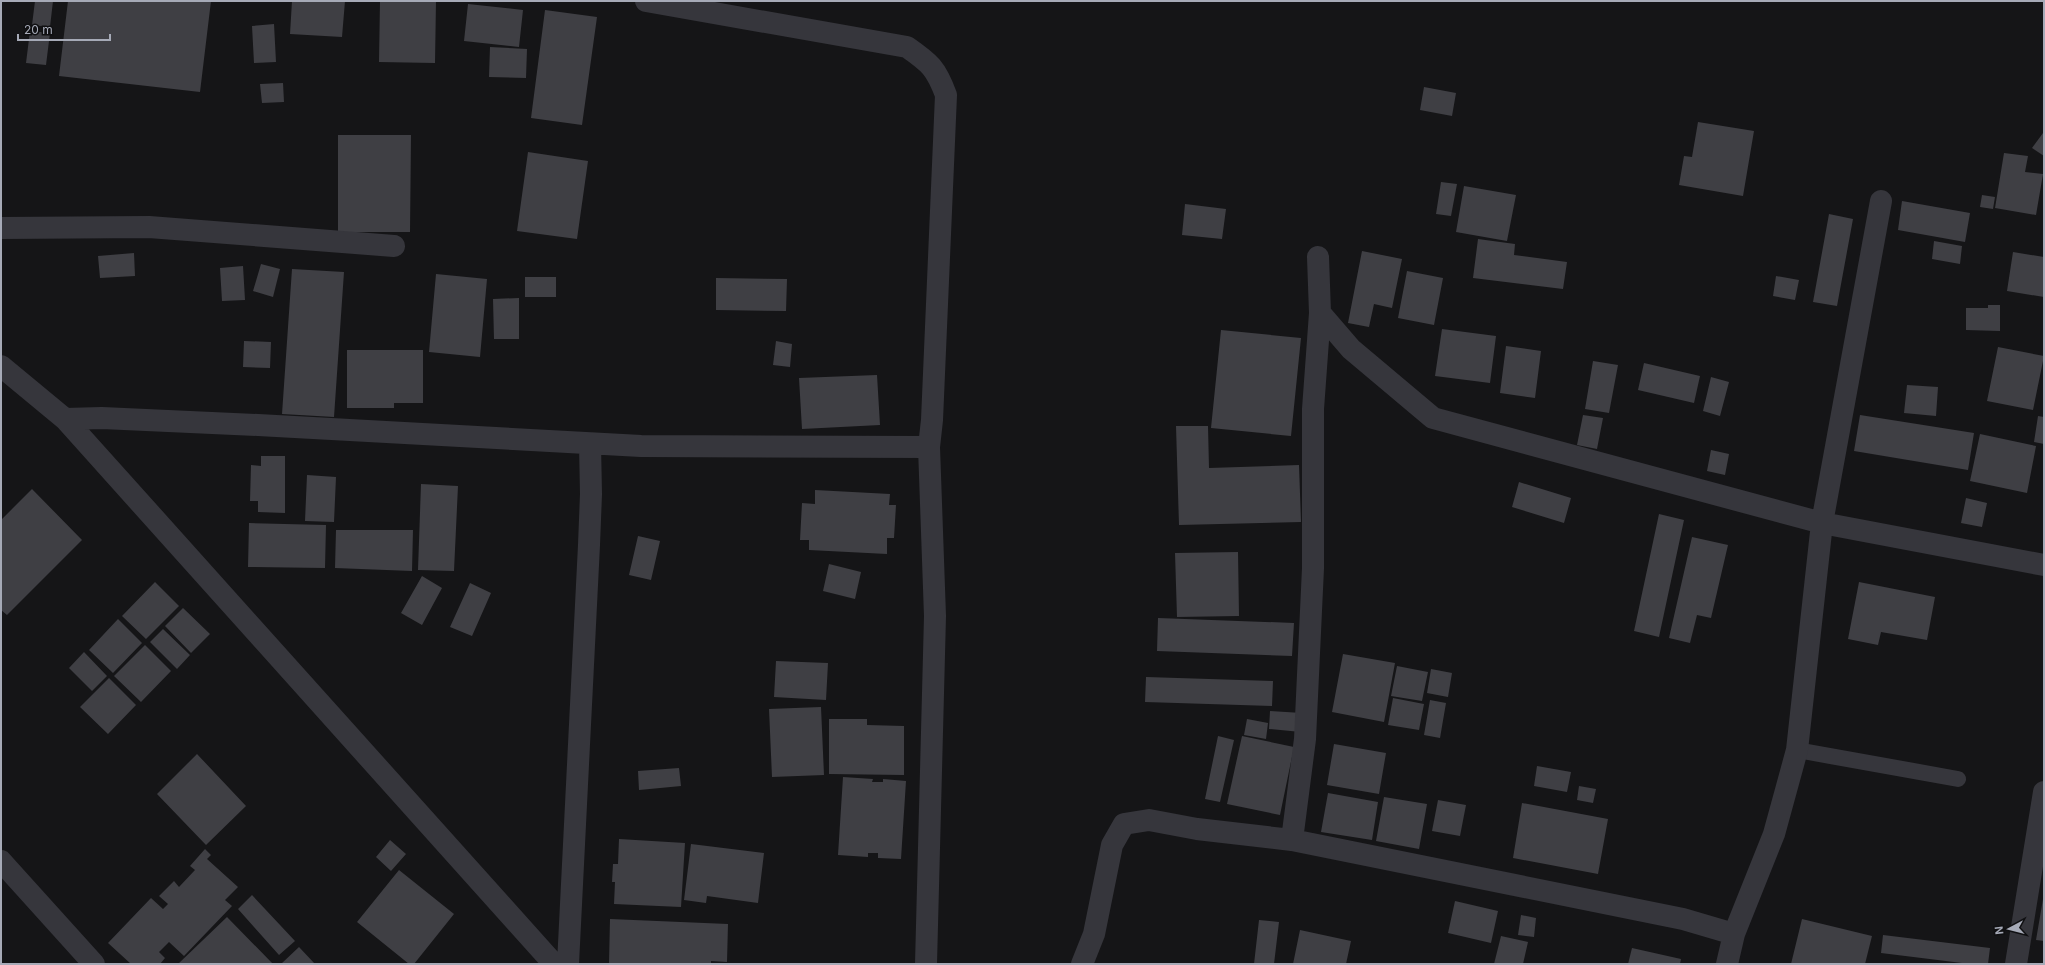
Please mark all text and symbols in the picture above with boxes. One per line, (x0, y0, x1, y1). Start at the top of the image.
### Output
scale bar (18, 16, 110, 42)
text: 20 m (24, 22, 53, 37)
north arrow (1989, 909, 2029, 949)
text: N (1992, 925, 2007, 935)

